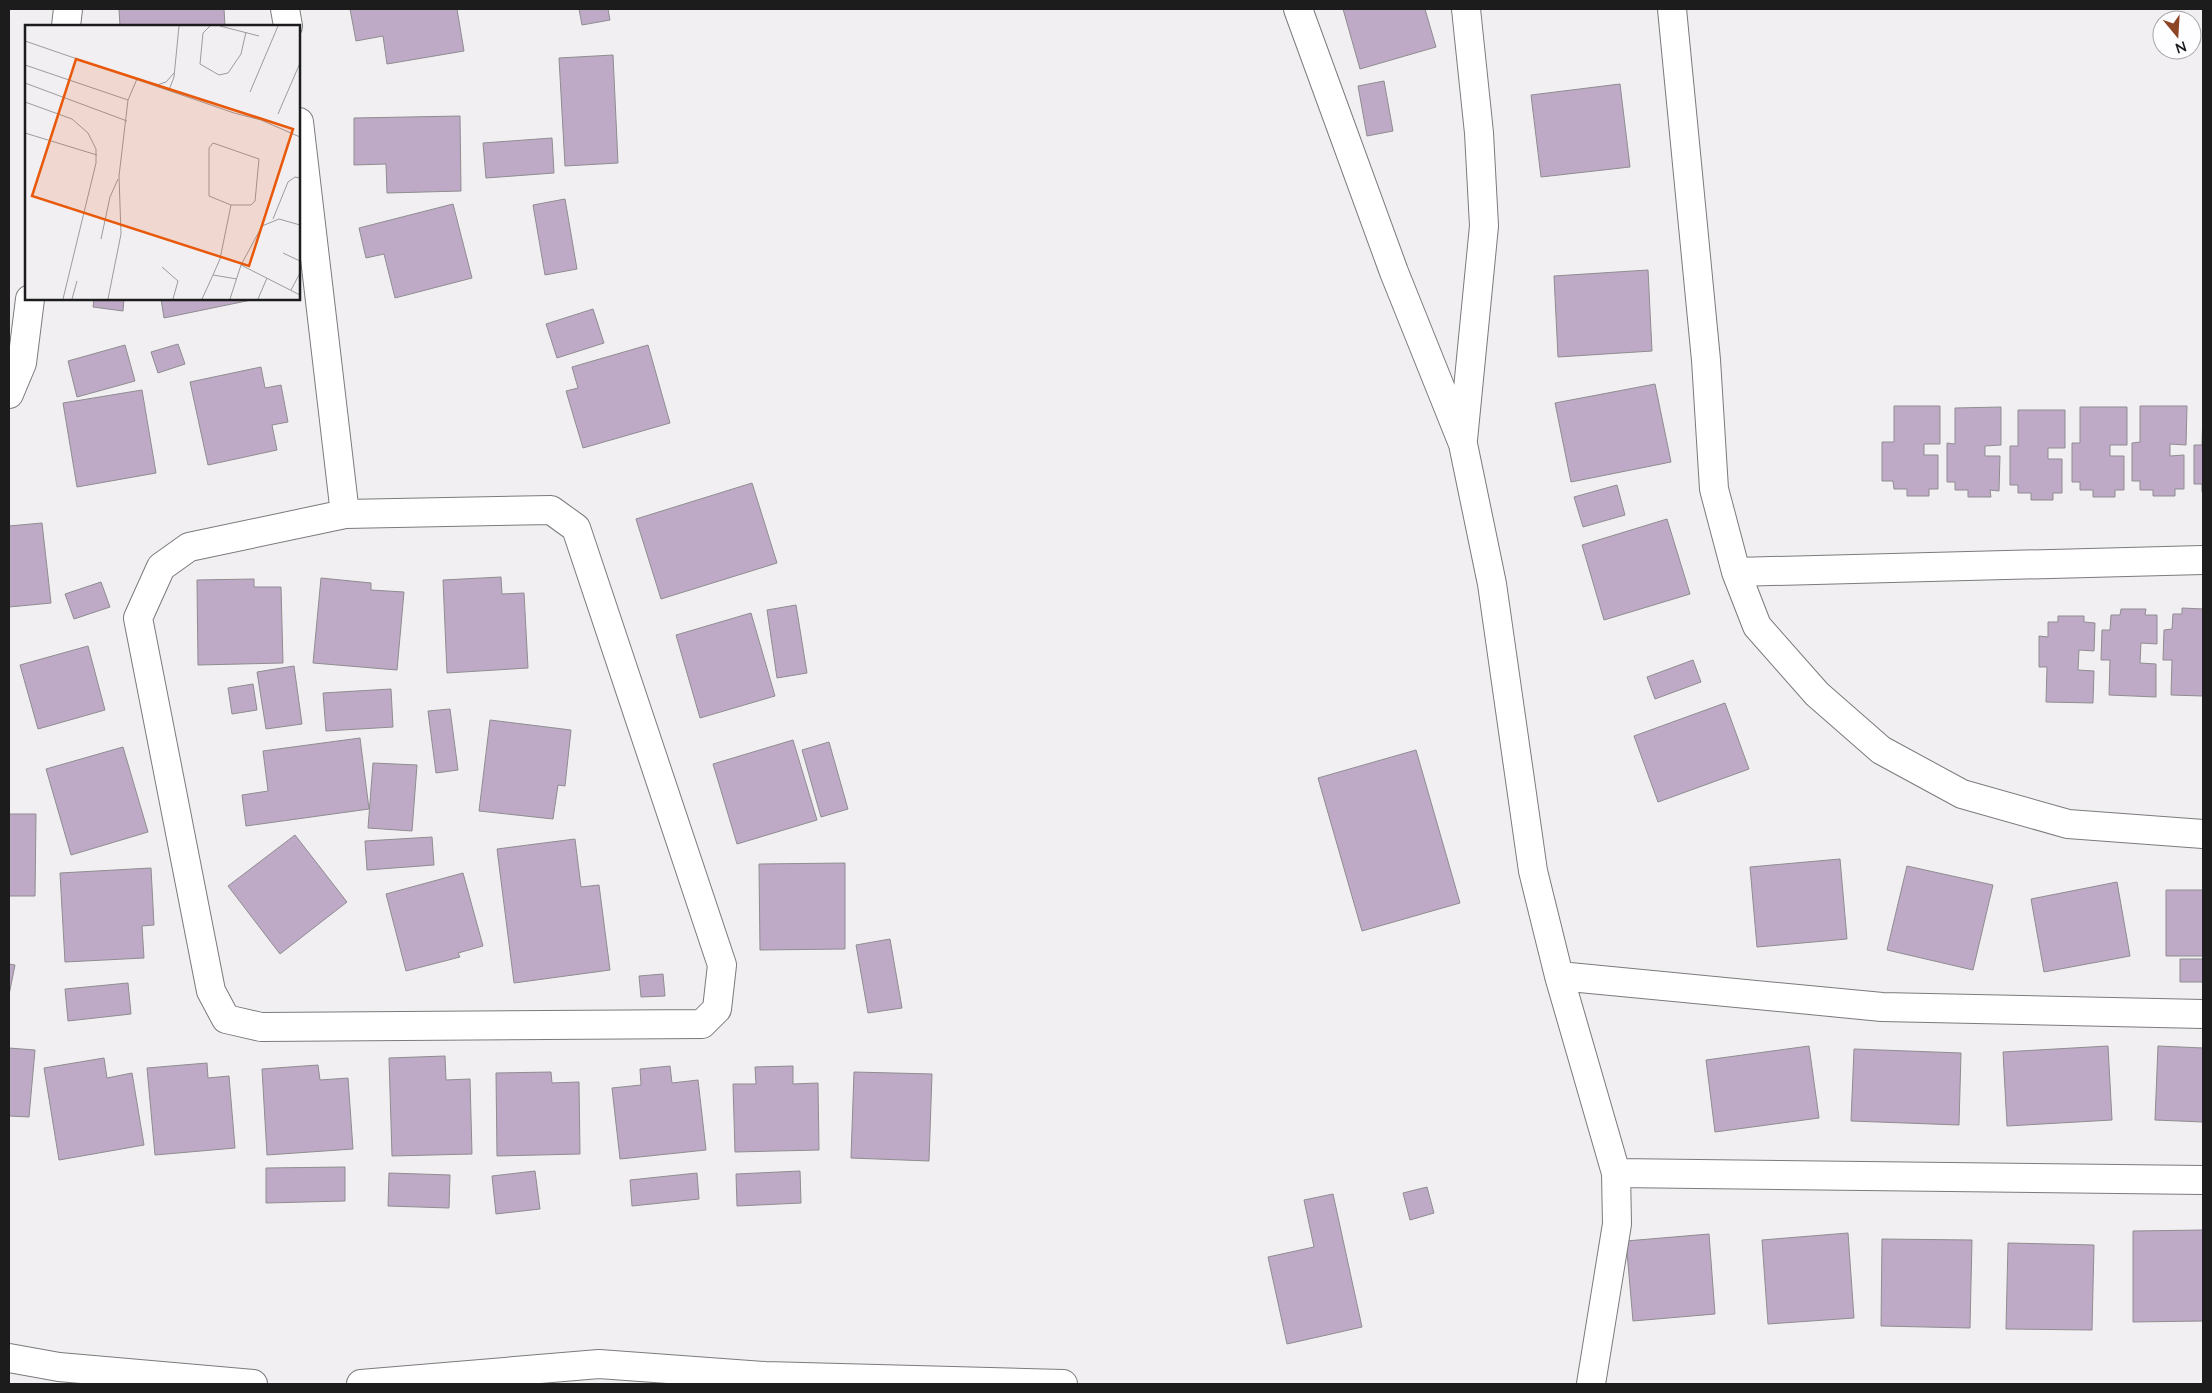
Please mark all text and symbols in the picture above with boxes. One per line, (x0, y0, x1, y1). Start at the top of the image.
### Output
north arrow (2152, 10, 2202, 60)
inset map (25, 25, 300, 300)
text: N (2173, 38, 2189, 58)

